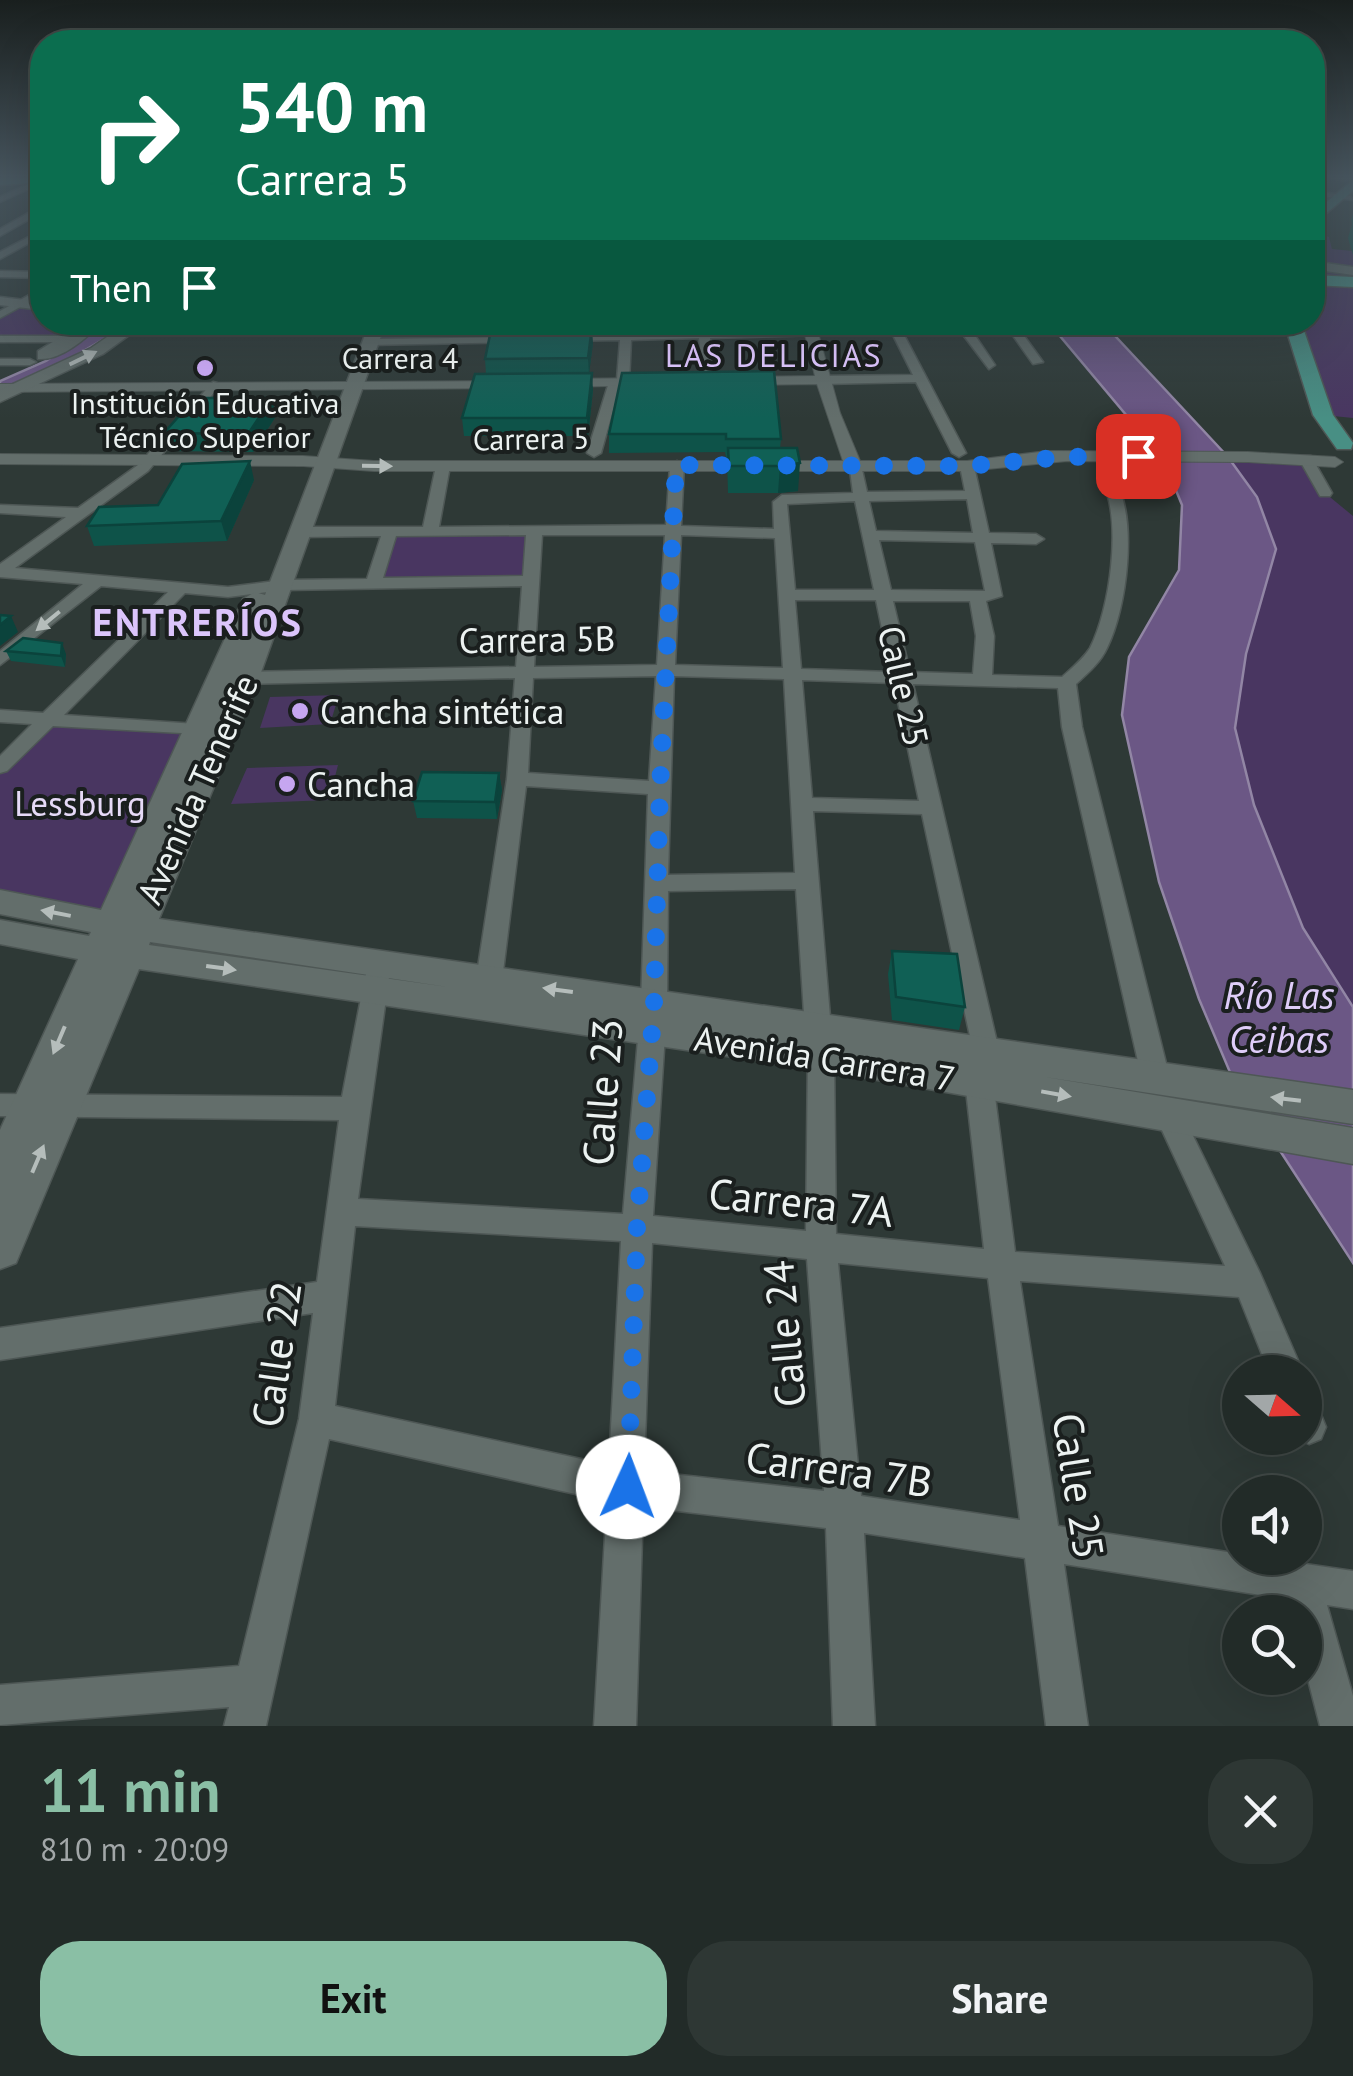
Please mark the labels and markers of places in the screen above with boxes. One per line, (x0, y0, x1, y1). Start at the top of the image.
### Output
marker: Institución Educativa Técnico Superior (194, 357, 216, 379)
place label: Institución Educativa Técnico Superior (71, 383, 339, 456)
pin (1096, 414, 1181, 499)
place label: Cancha sintética (320, 688, 564, 734)
marker: Cancha sintética (289, 700, 311, 722)
place label: Cancha (307, 761, 415, 807)
marker: Cancha (276, 773, 298, 795)

